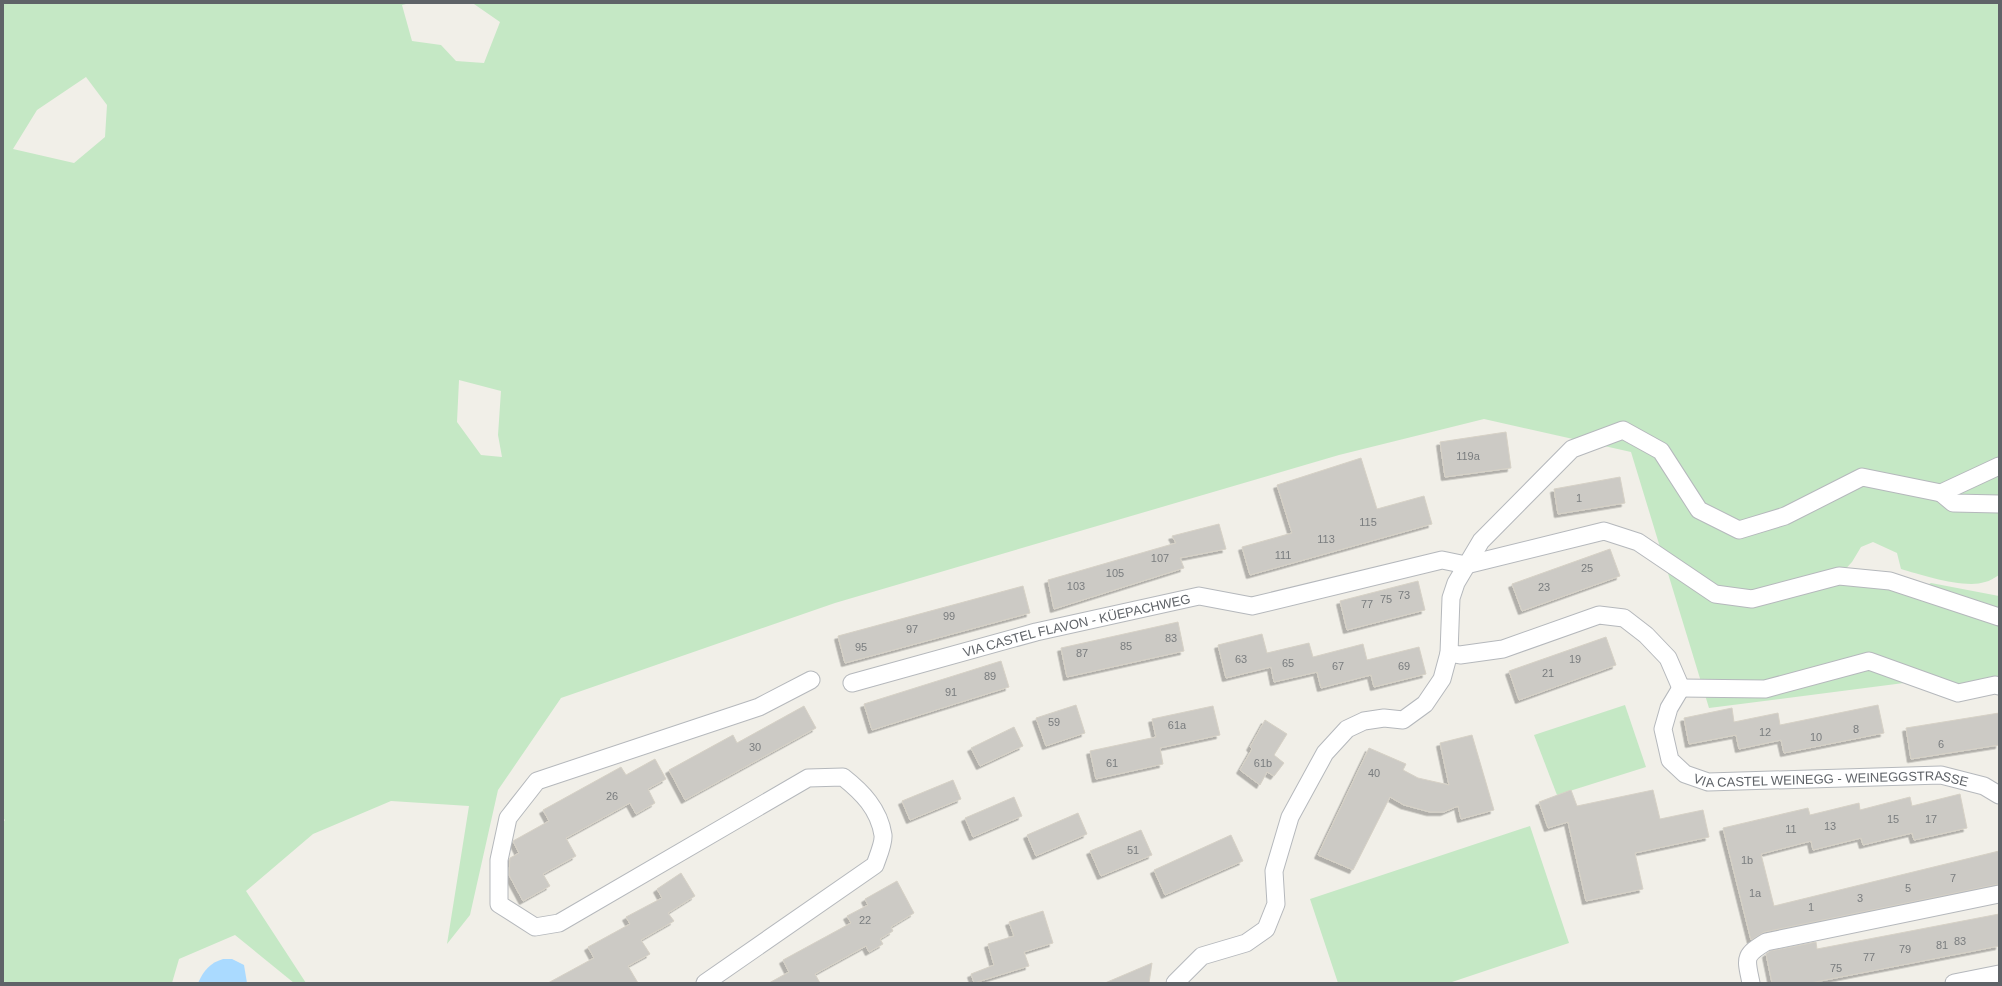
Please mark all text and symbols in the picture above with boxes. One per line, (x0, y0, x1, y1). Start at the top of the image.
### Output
house number: 119a (1456, 450, 1481, 462)
house number: 1 (1576, 492, 1582, 504)
house number: 115 (1359, 516, 1377, 528)
house number: 113 (1317, 533, 1335, 545)
house number: 111 (1275, 549, 1291, 561)
house number: 107 (1151, 552, 1169, 564)
house number: 25 (1581, 562, 1593, 574)
house number: 105 (1106, 567, 1124, 579)
house number: 103 (1067, 580, 1085, 592)
house number: 23 (1538, 581, 1550, 593)
house number: 73 (1398, 589, 1410, 601)
street label: VIA CASTEL FLAVON - KÜEPACHWEG (961, 591, 1192, 660)
house number: 75 (1380, 593, 1392, 605)
house number: 77 (1361, 598, 1373, 610)
house number: 99 (943, 610, 955, 622)
house number: 97 (906, 623, 918, 635)
house number: 83 (1165, 632, 1177, 644)
house number: 85 (1120, 640, 1132, 652)
house number: 95 (855, 641, 867, 653)
house number: 87 (1076, 647, 1088, 659)
house number: 63 (1235, 653, 1247, 665)
house number: 19 (1569, 653, 1581, 665)
house number: 65 (1282, 657, 1294, 669)
house number: 67 (1332, 660, 1344, 672)
house number: 69 (1398, 660, 1410, 672)
house number: 21 (1542, 667, 1554, 679)
house number: 89 (984, 670, 996, 682)
house number: 91 (945, 686, 957, 698)
house number: 59 (1048, 716, 1060, 728)
house number: 61a (1168, 719, 1187, 731)
house number: 8 (1853, 723, 1859, 735)
house number: 12 (1759, 726, 1771, 738)
house number: 10 (1810, 731, 1822, 743)
house number: 6 (1938, 738, 1944, 750)
house number: 30 (749, 741, 761, 753)
house number: 61 (1106, 757, 1118, 769)
house number: 61b (1254, 757, 1272, 769)
house number: 40 (1368, 767, 1380, 779)
street label: VIA CASTEL WEINEGG - WEINEGGSTRASSE (1692, 768, 1970, 790)
house number: 26 (606, 790, 618, 802)
house number: 15 (1887, 813, 1899, 825)
house number: 17 (1925, 813, 1937, 825)
house number: 13 (1824, 820, 1836, 832)
house number: 11 (1785, 823, 1797, 835)
house number: 51 (1127, 844, 1139, 856)
house number: 1b (1741, 854, 1753, 866)
house number: 7 (1950, 872, 1956, 884)
house number: 5 (1905, 882, 1911, 894)
house number: 1a (1749, 887, 1762, 899)
house number: 3 (1857, 892, 1863, 904)
house number: 1 (1808, 901, 1814, 913)
house number: 22 (859, 914, 871, 926)
house number: 83 (1954, 935, 1966, 947)
house number: 81 (1936, 939, 1948, 951)
house number: 79 (1899, 943, 1911, 955)
house number: 77 (1863, 951, 1875, 963)
house number: 75 (1830, 962, 1842, 974)

